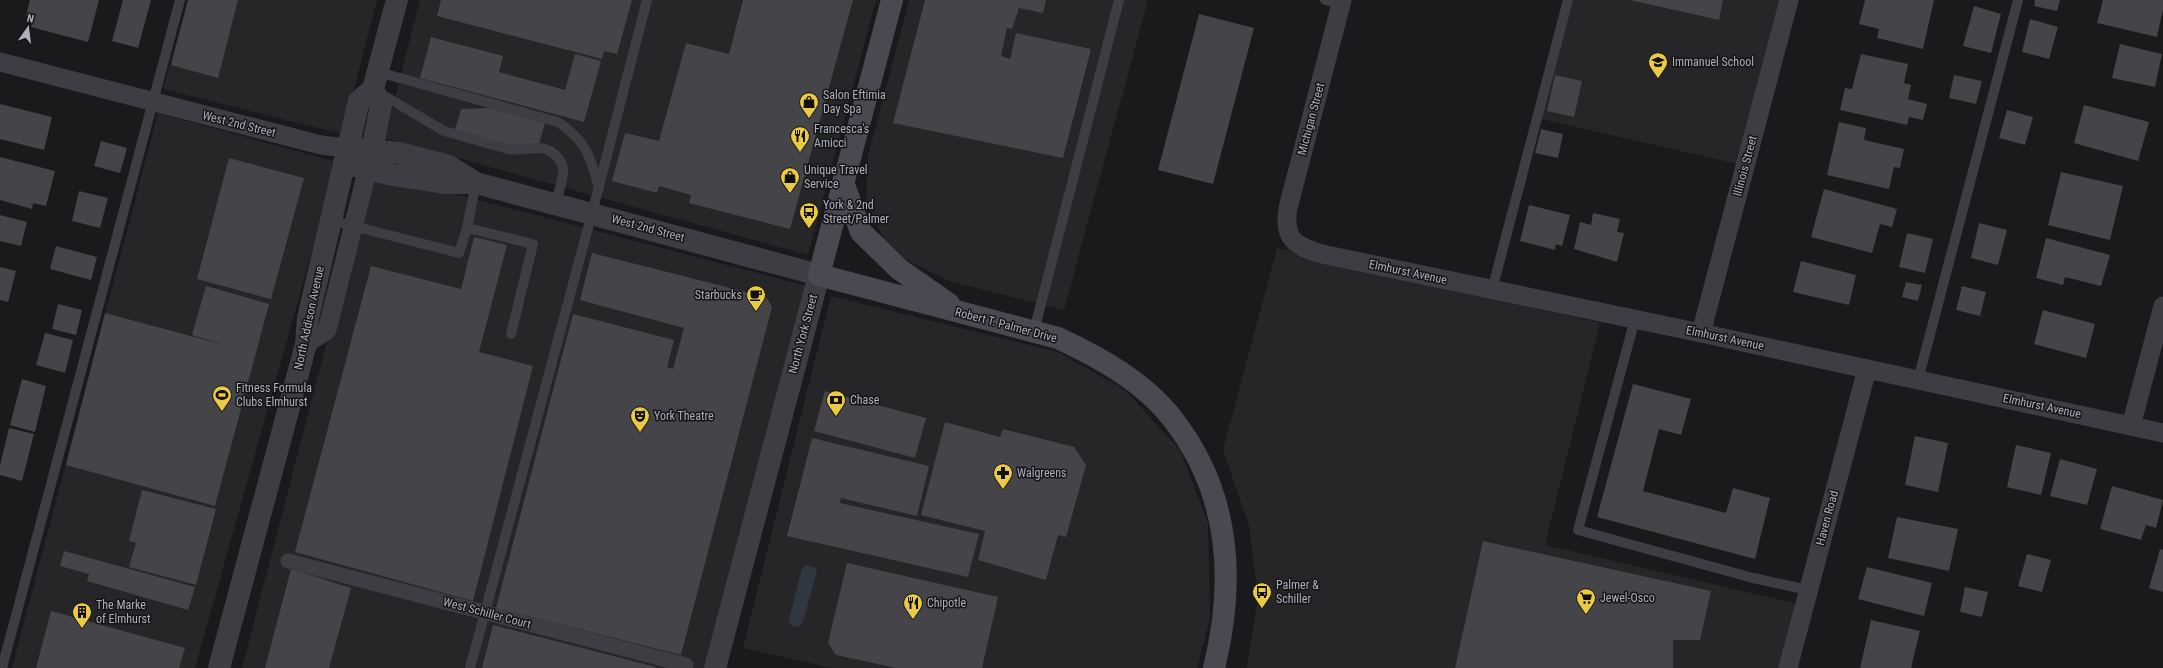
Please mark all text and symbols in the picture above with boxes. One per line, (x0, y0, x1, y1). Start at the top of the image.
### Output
north arrow (8, 8, 48, 48)
text: N (25, 12, 35, 26)
school or university icon: Immanuel School (1647, 51, 1669, 79)
place label: Immanuel School (1672, 55, 1754, 69)
street label: Michigan Street (1295, 81, 1327, 157)
place label: Salon Eftimia Day Spa (823, 88, 886, 116)
shop icon: Salon Eftimia Day Spa (798, 91, 820, 119)
street label: West 2nd Street (201, 108, 277, 140)
place label: Francesca's Amicci (814, 122, 869, 150)
restaurant icon: Francesca's Amicci (789, 125, 811, 153)
street label: Illinois Street (1730, 134, 1760, 198)
place label: Unique Travel Service (804, 163, 868, 191)
shop icon: Unique Travel Service (779, 166, 801, 194)
place label: York & 2nd Street/Palmer (823, 198, 889, 226)
bus stop icon: York & 2nd Street/Palmer (798, 201, 820, 229)
street label: West 2nd Street (610, 212, 686, 245)
street label: Elmhurst Avenue (1368, 257, 1449, 287)
street label: North Addison Avenue (291, 264, 327, 371)
cafe icon: Starbucks (745, 284, 767, 312)
place label: Starbucks (695, 288, 742, 302)
street label: North York Street (786, 292, 820, 375)
street label: Robert T. Palmer Drive (953, 305, 1059, 345)
street label: Elmhurst Avenue (1685, 323, 1766, 353)
place label: Fitness Formula Clubs Elmhurst (236, 381, 312, 409)
sports icon: Fitness Formula Clubs Elmhurst (211, 384, 233, 412)
bank icon: Chase (825, 389, 847, 417)
street label: Elmhurst Avenue (2002, 391, 2083, 421)
place label: Chase (850, 393, 880, 407)
theatre icon: York Theatre (629, 405, 651, 433)
place label: York Theatre (654, 409, 714, 423)
pharmacy icon: Walgreens (992, 462, 1014, 490)
place label: Walgreens (1017, 466, 1066, 480)
street label: Haven Road (1813, 489, 1841, 547)
place label: Palmer & Schiller (1276, 578, 1319, 606)
bus stop icon: Palmer & Schiller (1251, 581, 1273, 609)
supermarket icon: Jewel-Osco (1575, 587, 1597, 615)
place label: Jewel-Osco (1600, 591, 1655, 605)
restaurant icon: Chipotle (902, 592, 924, 620)
street label: West Schiller Court (442, 595, 533, 632)
place label: Chipotle (927, 596, 967, 610)
place label: The Marke of Elmhurst (96, 598, 151, 626)
building icon: The Marke of Elmhurst (71, 601, 93, 629)

